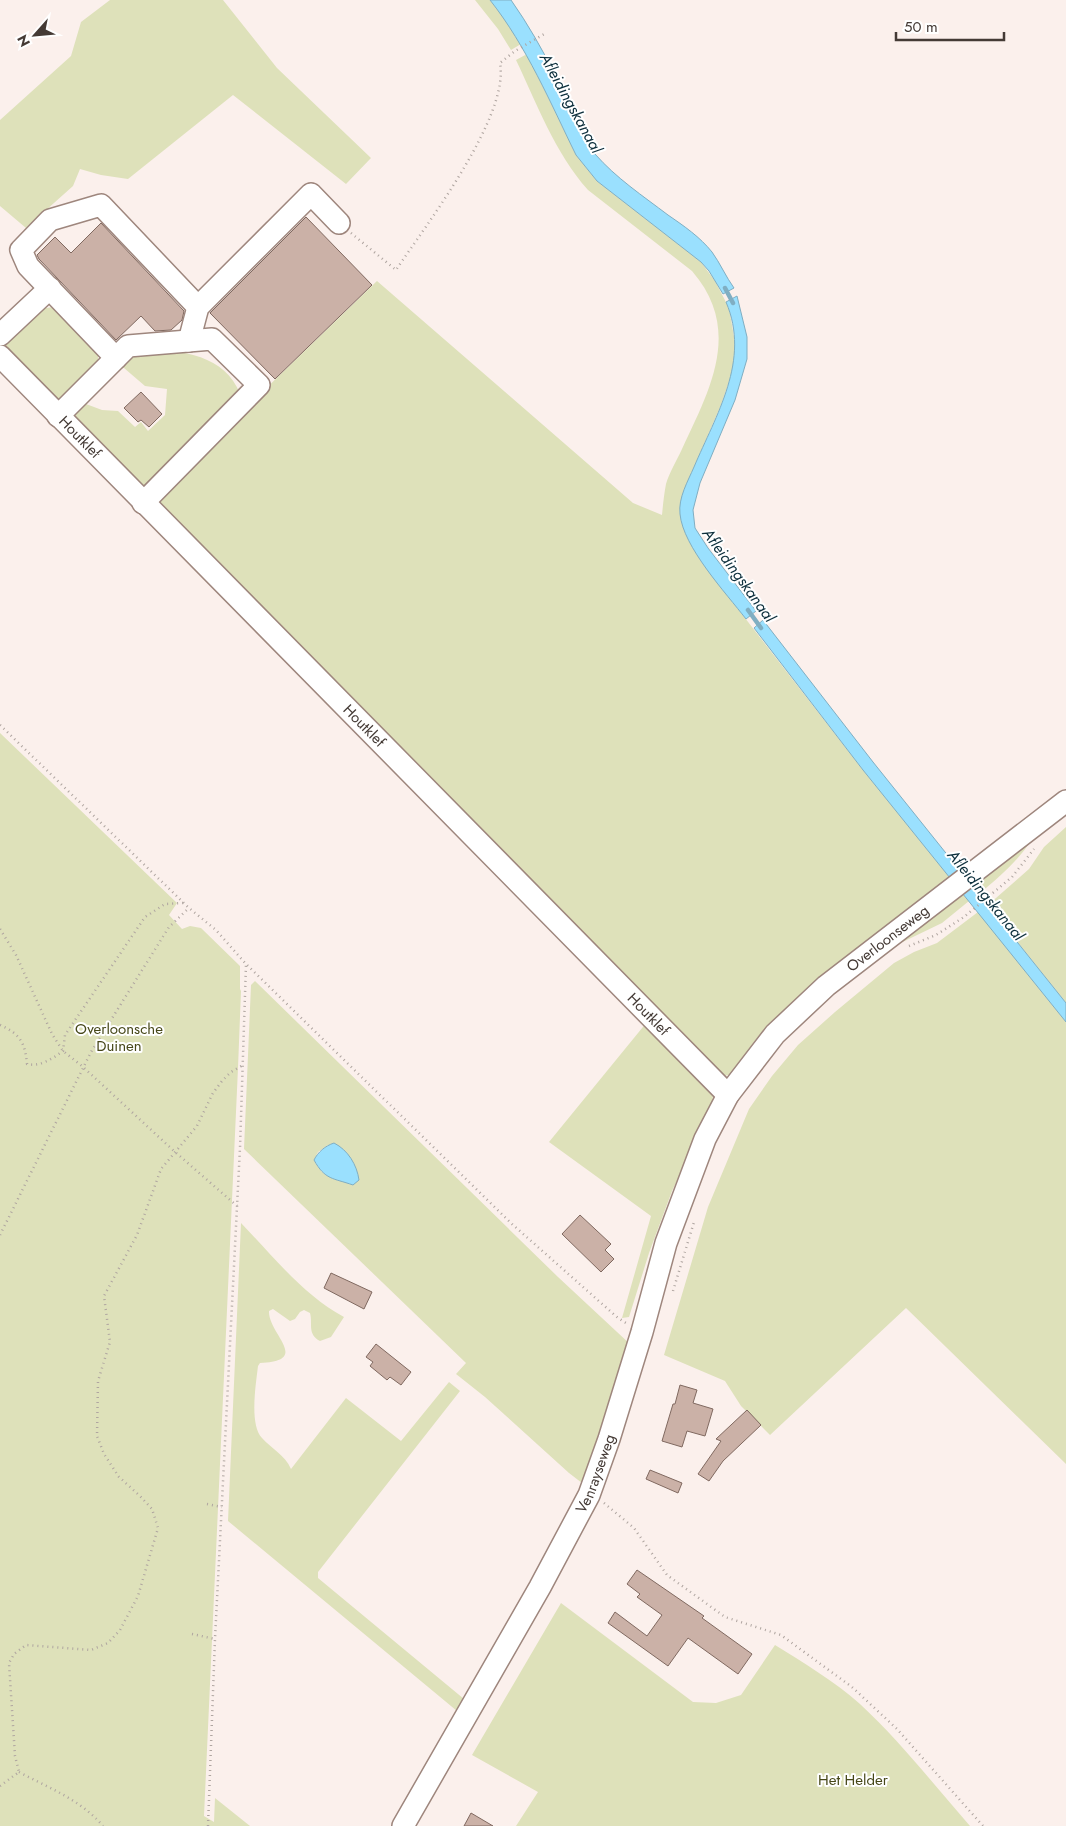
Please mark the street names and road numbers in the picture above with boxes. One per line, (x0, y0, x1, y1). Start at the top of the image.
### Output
street label: Houtklef (54, 411, 107, 464)
street label: Houtklef (338, 699, 391, 753)
street label: Overloonseweg (842, 900, 934, 977)
street label: Houtklef (622, 988, 675, 1041)
street label: Venrayseweg (570, 1432, 621, 1517)

